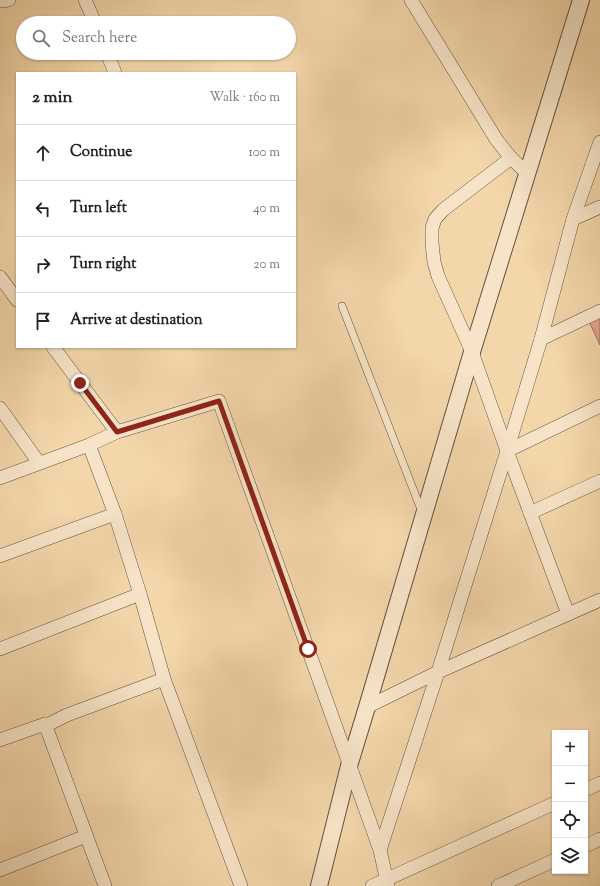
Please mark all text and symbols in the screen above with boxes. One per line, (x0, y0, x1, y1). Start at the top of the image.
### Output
search box (16, 16, 296, 60)
icon: search (30, 27, 52, 49)
text: Search here (62, 28, 137, 49)
text: 2 min (32, 86, 73, 110)
text: Walk · 160 m (209, 89, 280, 107)
icon: ahead (32, 142, 54, 164)
text: Continue (70, 142, 132, 163)
text: 100 m (248, 144, 280, 162)
icon: left (32, 198, 54, 220)
text: Turn left (70, 198, 127, 219)
text: 40 m (253, 200, 280, 218)
icon: right (32, 254, 54, 276)
text: Turn right (70, 254, 136, 275)
text: 20 m (254, 256, 280, 274)
icon: arrive (32, 310, 54, 332)
text: Arrive at destination (70, 310, 203, 331)
route end (71, 374, 89, 392)
route start (299, 640, 317, 658)
map controls (552, 730, 588, 874)
button: + (552, 730, 588, 766)
button: − (552, 766, 588, 802)
button: locate (552, 802, 588, 838)
button: layers (552, 838, 588, 874)

